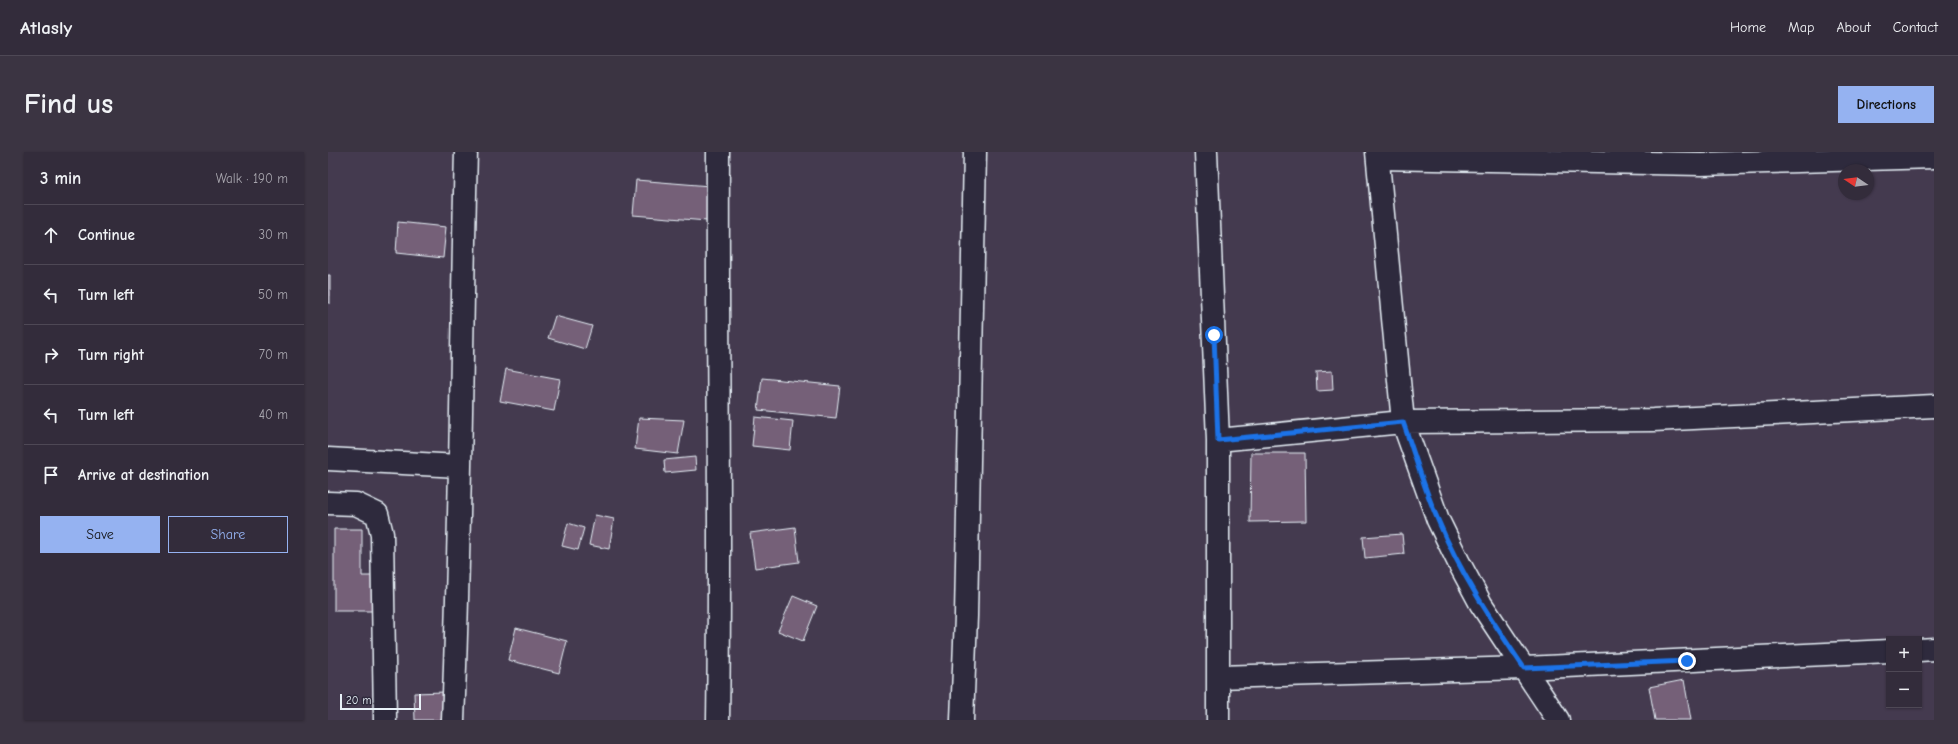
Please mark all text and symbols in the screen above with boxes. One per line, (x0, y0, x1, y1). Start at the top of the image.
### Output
text: Atlasly (20, 17, 72, 39)
text: Home (1730, 19, 1766, 36)
text: Map (1788, 19, 1814, 36)
text: About (1836, 19, 1871, 36)
text: Contact (1893, 19, 1938, 36)
button: Directions (1838, 86, 1934, 123)
text: Find us (24, 88, 113, 120)
north arrow (1838, 164, 1874, 200)
text: 3 min (40, 169, 81, 188)
text: Walk · 190 m (216, 171, 288, 186)
icon: ahead (40, 224, 62, 246)
text: Continue (78, 226, 135, 244)
text: 30 m (258, 227, 288, 242)
icon: left (40, 284, 62, 306)
text: Turn left (78, 286, 134, 304)
text: 50 m (258, 287, 288, 302)
route start (1205, 326, 1223, 344)
icon: right (40, 344, 62, 366)
text: Turn right (78, 346, 144, 364)
text: 70 m (259, 347, 288, 362)
icon: left (40, 404, 62, 426)
text: Turn left (78, 406, 134, 424)
text: 40 m (259, 407, 288, 422)
icon: arrive (40, 464, 62, 486)
text: Arrive at destination (78, 466, 209, 484)
button: Save (40, 516, 160, 553)
button: Share (168, 516, 288, 553)
map controls (1886, 636, 1922, 708)
button: + (1886, 636, 1922, 672)
route end (1678, 652, 1696, 670)
button: − (1886, 672, 1922, 708)
scale bar (340, 692, 421, 711)
text: 20 m (346, 694, 371, 707)

